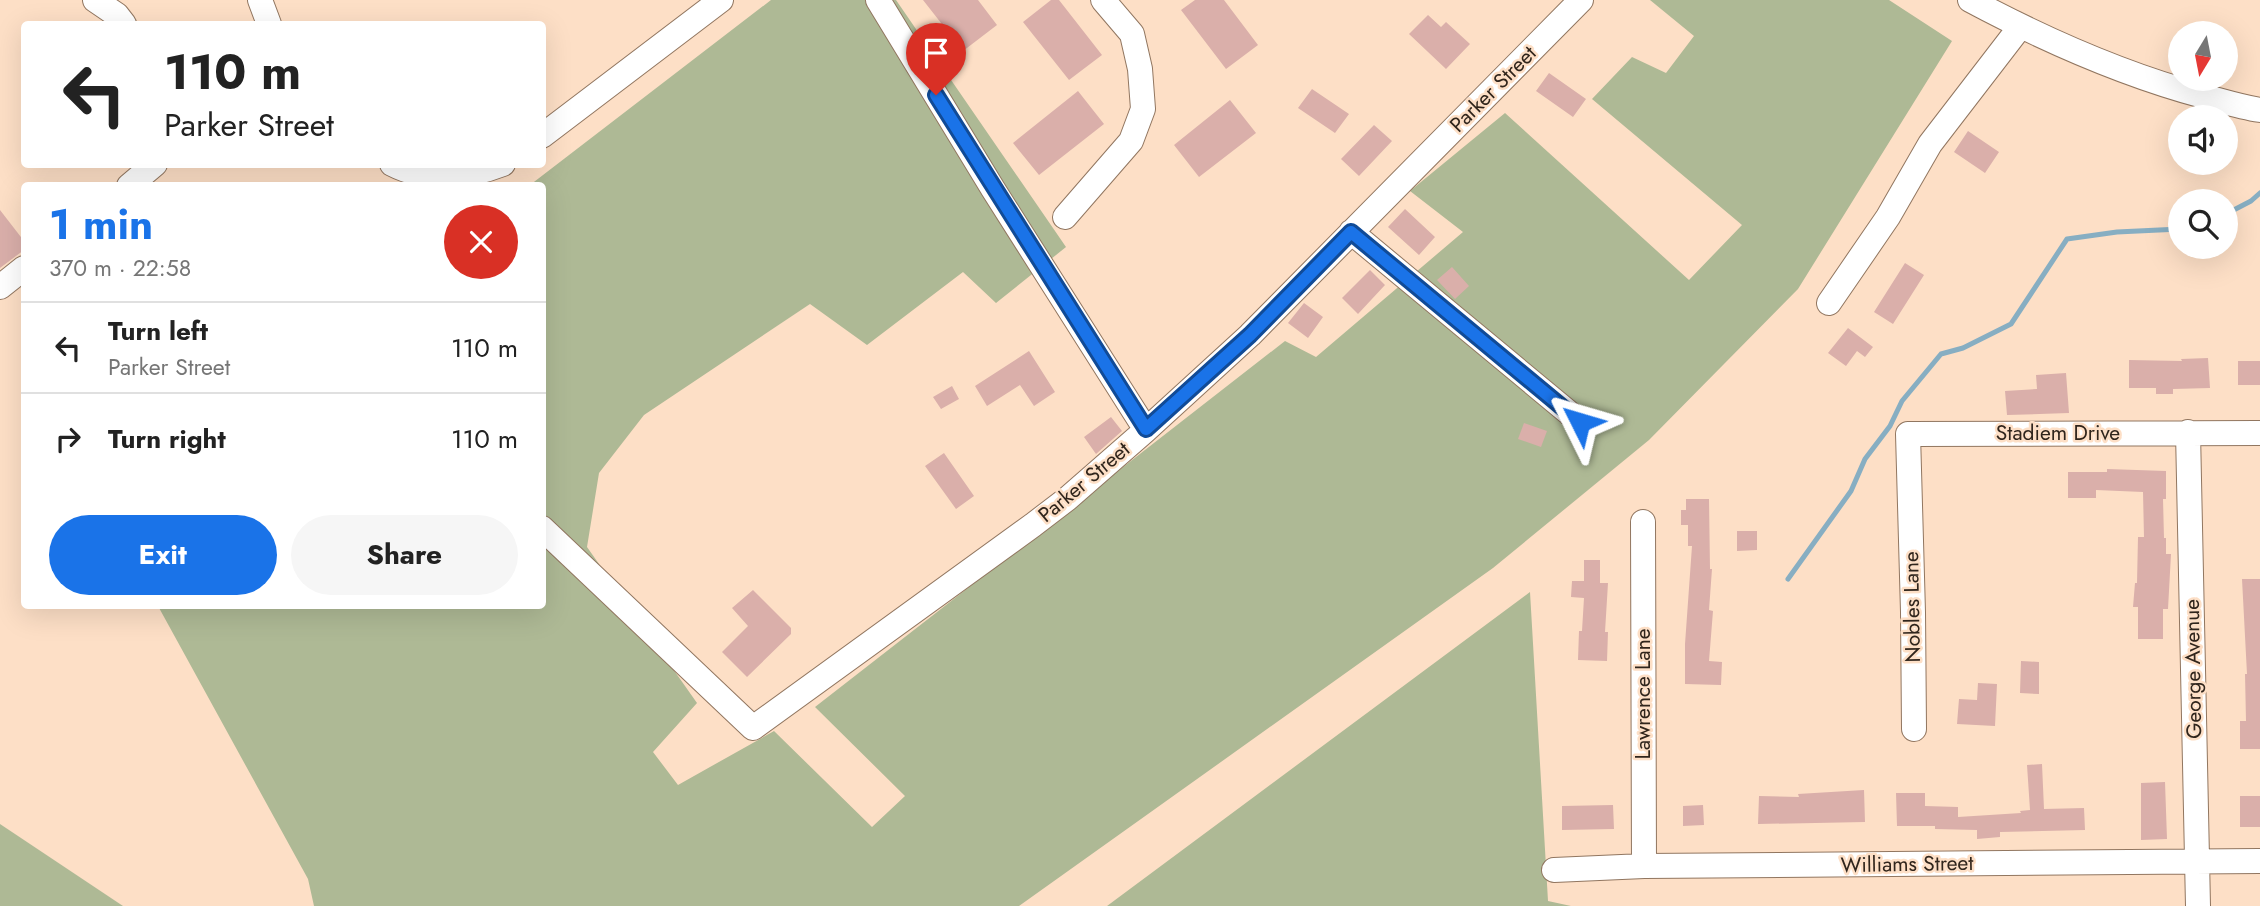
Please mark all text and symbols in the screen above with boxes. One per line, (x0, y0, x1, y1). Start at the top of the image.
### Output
north arrow (2168, 21, 2238, 91)
map controls (2168, 21, 2238, 259)
pin (906, 23, 966, 95)
icon: arrive (917, 34, 955, 72)
text: 110 m (164, 37, 301, 107)
street label: Parker Street (1443, 39, 1543, 139)
icon: left (49, 49, 140, 140)
text: Parker Street (164, 102, 334, 148)
button: sound (2168, 105, 2238, 175)
button: search (2168, 189, 2238, 259)
text: 1 min (49, 194, 153, 255)
button: close (444, 205, 518, 279)
text: 370 m · 22:58 (49, 251, 191, 285)
text: Turn left (108, 312, 208, 350)
icon: left (49, 329, 87, 367)
text: 110 m (451, 329, 518, 367)
text: Parker Street (108, 350, 230, 384)
position arrow (1543, 385, 1617, 459)
street label: Stadiem Drive (1996, 418, 2120, 448)
icon: right (49, 420, 87, 458)
text: Turn right (108, 420, 226, 458)
text: 110 m (451, 420, 518, 458)
street label: Parker Street (1032, 435, 1136, 529)
button: Exit (49, 515, 277, 595)
button: Share (291, 515, 518, 595)
street label: Nobles Lane (1896, 551, 1928, 663)
street label: George Avenue (2177, 599, 2209, 739)
street label: Lawrence Lane (1628, 628, 1658, 760)
street label: Williams Street (1840, 848, 1974, 880)

